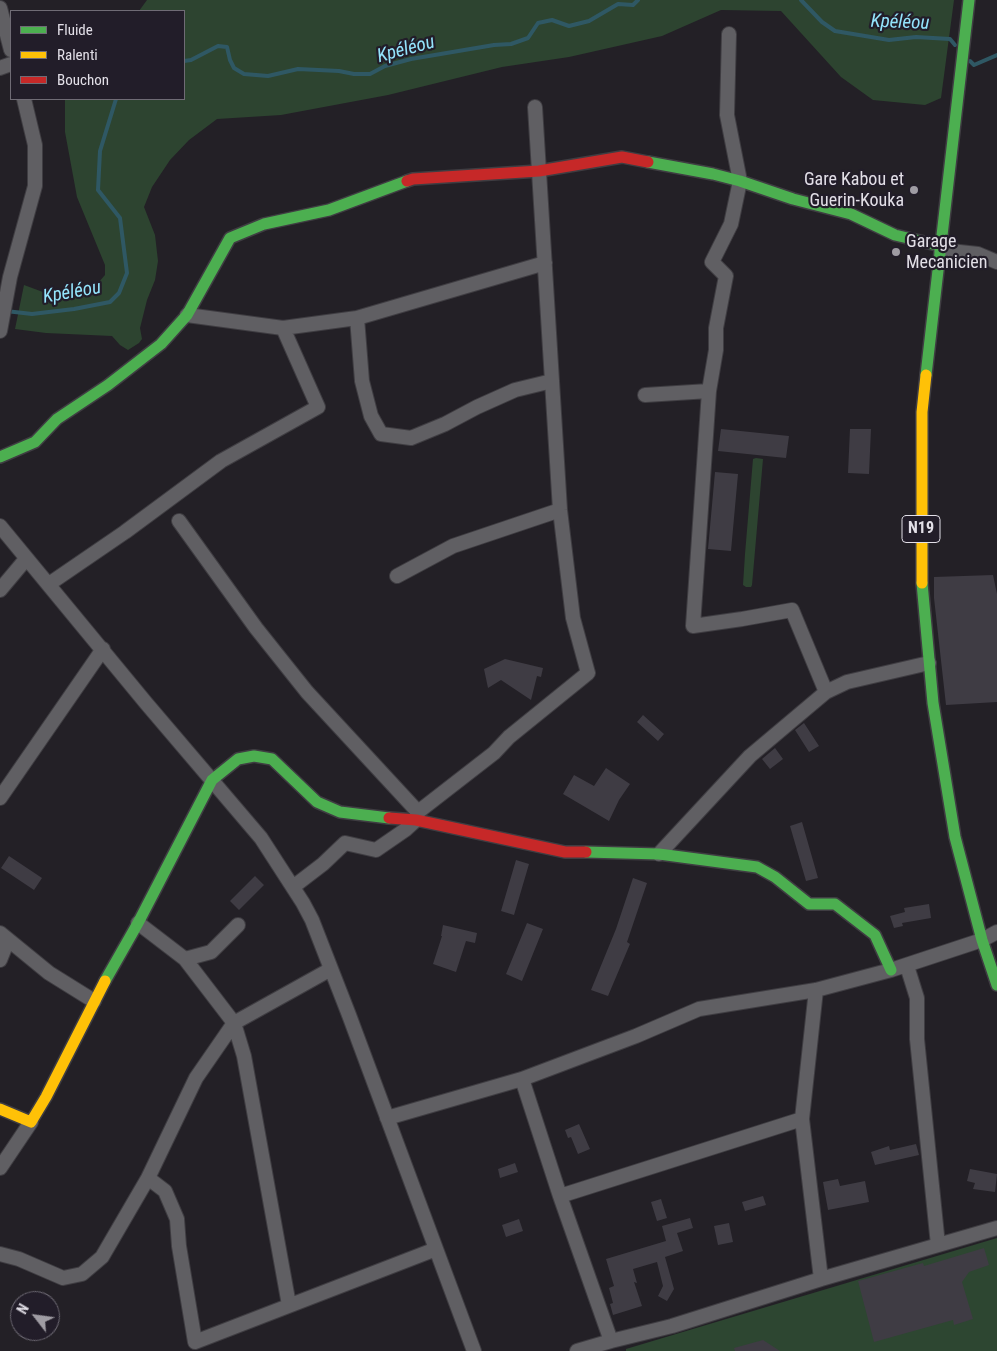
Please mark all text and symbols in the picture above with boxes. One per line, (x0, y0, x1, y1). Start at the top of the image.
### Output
legend (10, 10, 185, 100)
water label: Kpéléou (870, 11, 930, 35)
text: Fluide (57, 21, 93, 39)
water label: Kpéléou (375, 31, 437, 69)
text: Ralenti (57, 46, 98, 64)
text: Bouchon (57, 71, 109, 89)
place label: Gare Kabou et Guerin-Kouka (804, 169, 904, 212)
marker: Gare Kabou et Guerin-Kouka (908, 184, 920, 196)
place label: Garage Mecanicien (906, 231, 987, 274)
marker: Garage Mecanicien (890, 246, 902, 258)
water label: Kpéléou (41, 277, 103, 309)
road number: N19 (902, 516, 940, 542)
north arrow (10, 1291, 60, 1341)
text: N (14, 1301, 32, 1317)

